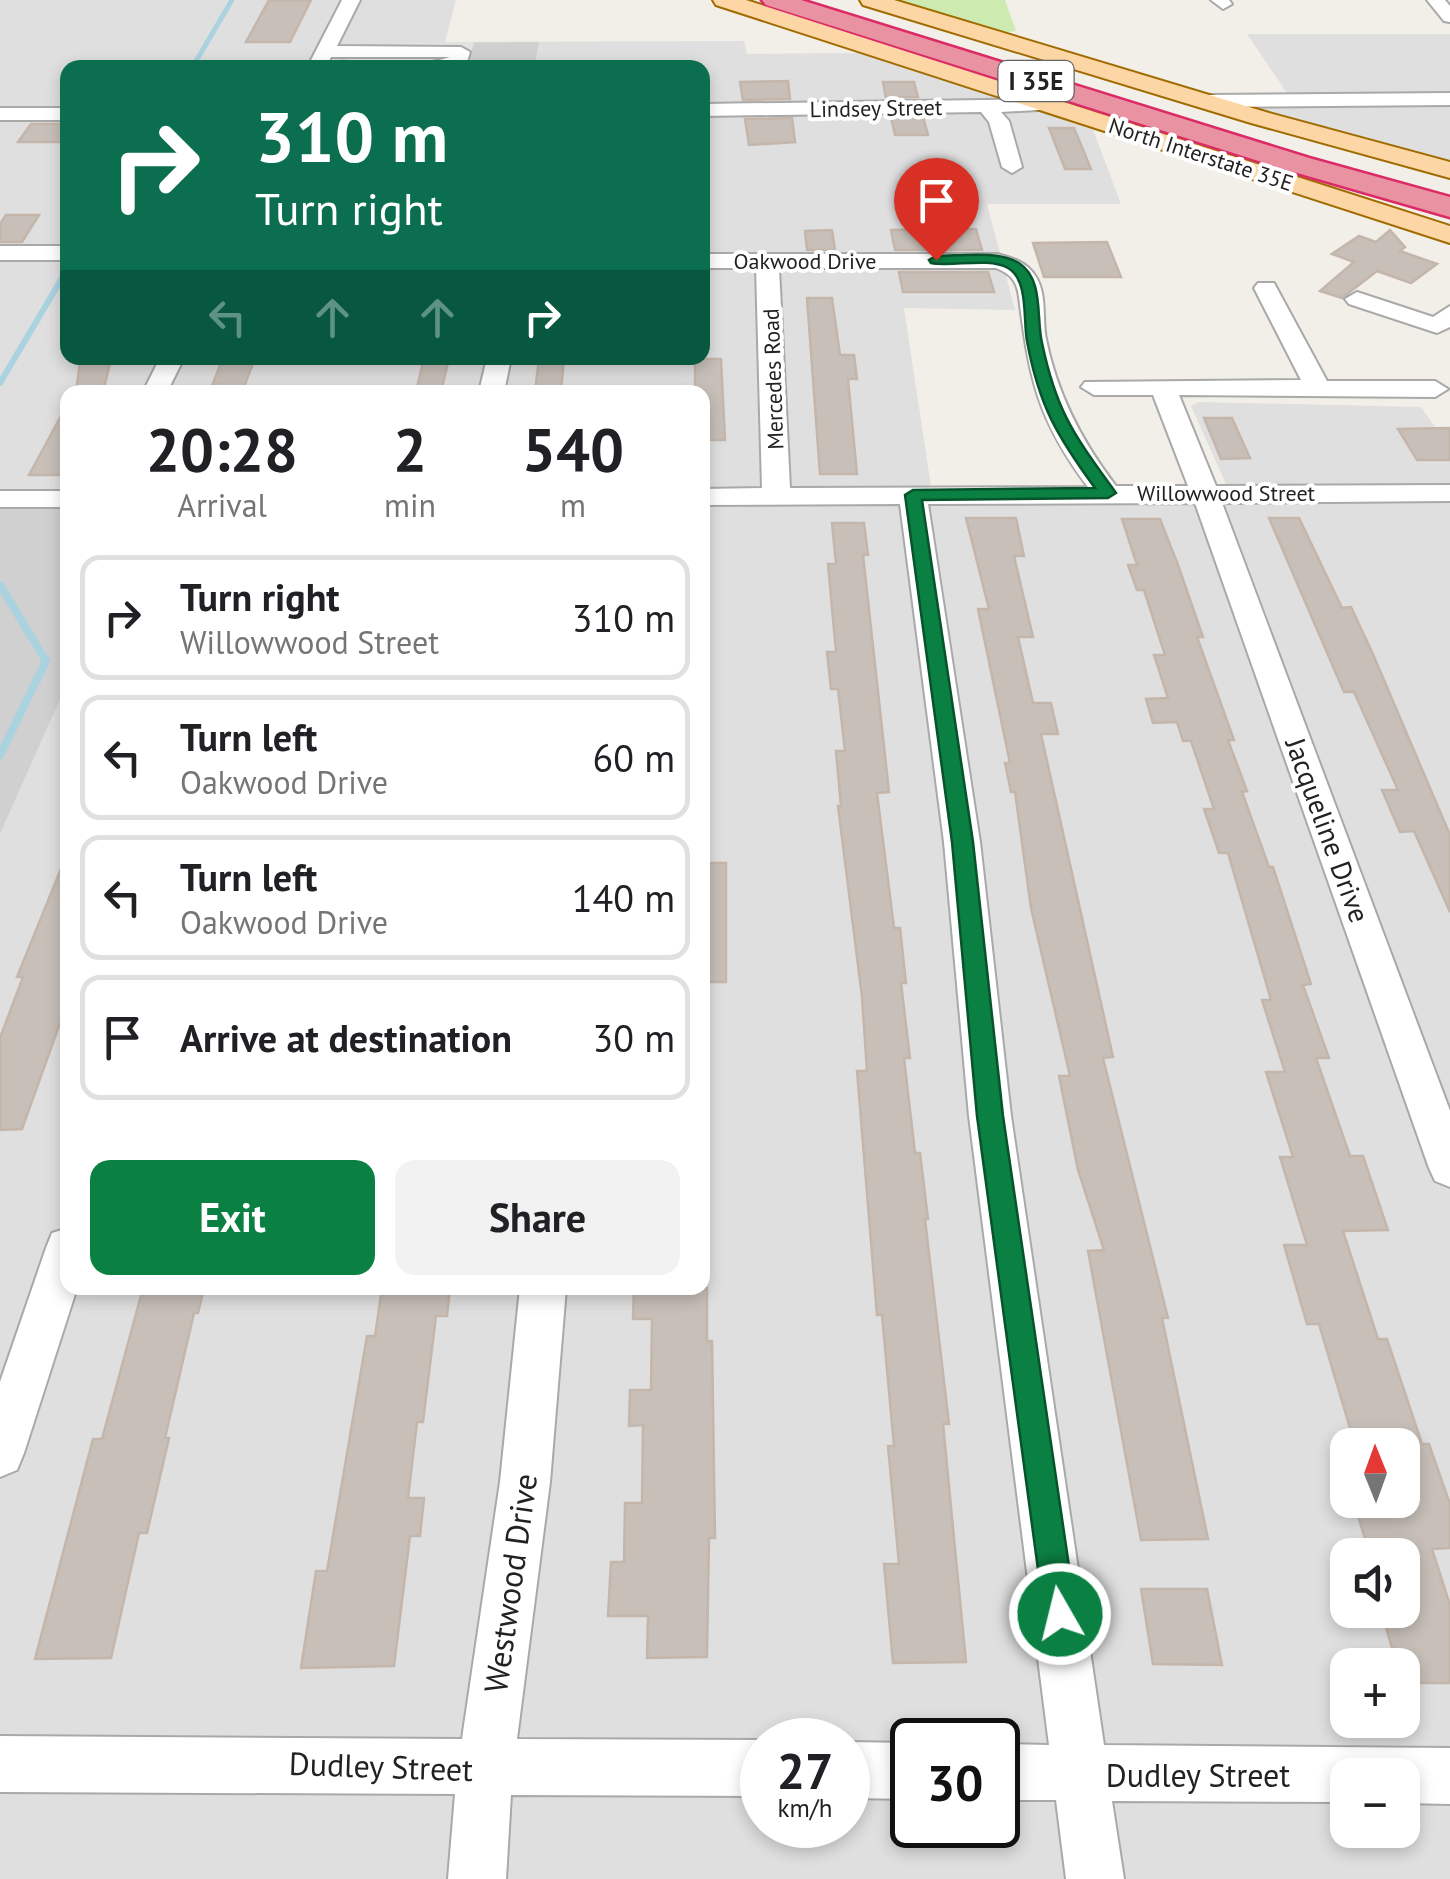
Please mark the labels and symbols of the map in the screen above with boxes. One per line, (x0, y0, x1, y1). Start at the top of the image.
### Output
road number: I 35E (998, 61, 1074, 101)
street label: Lindsey Street (809, 93, 943, 123)
street label: North Interstate 35E (1105, 111, 1297, 197)
pin (894, 158, 979, 261)
street label: Oakwood Drive (733, 247, 877, 275)
street label: Mercedes Road (757, 308, 789, 450)
street label: Willowwood Street (1137, 479, 1316, 507)
street label: Jacqueline Drive (1277, 732, 1379, 927)
north arrow (1330, 1428, 1420, 1518)
street label: Westwood Drive (474, 1471, 546, 1695)
position arrow (1008, 1562, 1112, 1666)
speed limit sign: 30 (890, 1718, 1020, 1848)
street label: Dudley Street (288, 1742, 474, 1790)
street label: Dudley Street (1106, 1754, 1290, 1796)

